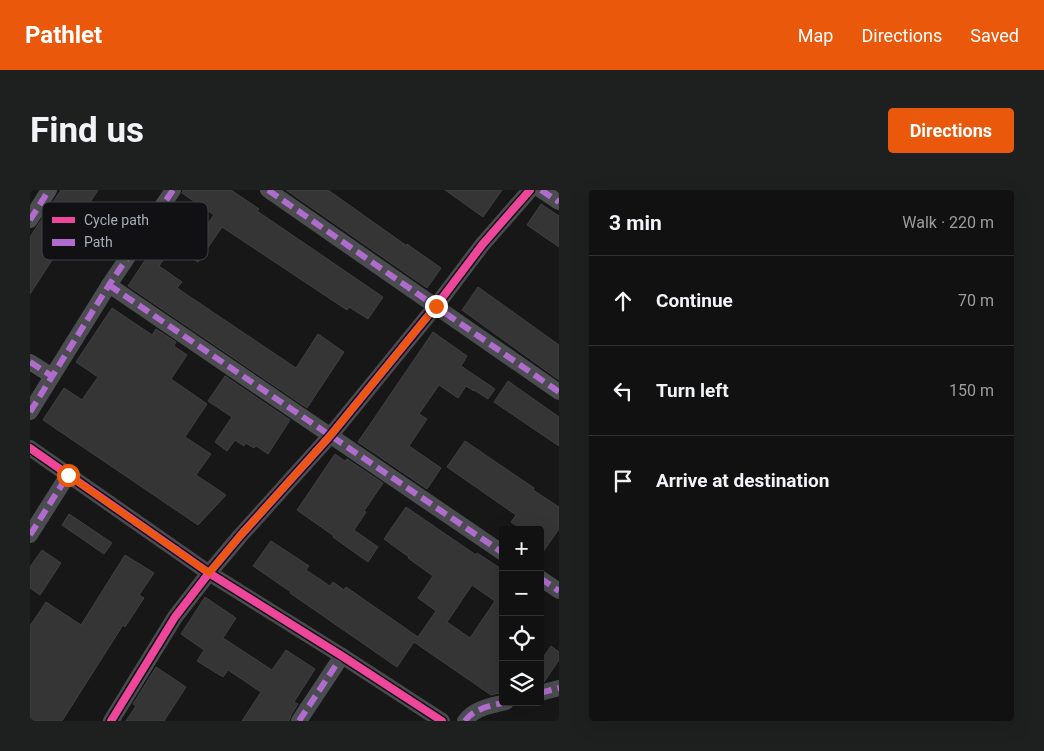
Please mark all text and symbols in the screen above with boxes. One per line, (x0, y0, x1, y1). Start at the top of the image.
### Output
text: Pathlet (25, 21, 102, 49)
text: Map (798, 25, 833, 46)
text: Directions (861, 25, 942, 46)
text: Saved (970, 25, 1019, 46)
button: Directions (888, 108, 1014, 153)
text: Find us (30, 110, 144, 151)
legend (42, 202, 208, 260)
text: 3 min (609, 211, 662, 235)
text: Cycle path (84, 212, 149, 228)
text: Walk · 220 m (902, 213, 994, 232)
text: Path (84, 234, 113, 250)
icon: ahead (609, 287, 637, 315)
text: Continue (656, 289, 733, 312)
text: 70 m (958, 291, 994, 310)
route end (425, 295, 448, 318)
icon: left (609, 377, 637, 405)
text: Turn left (656, 379, 729, 402)
text: 150 m (949, 381, 994, 400)
route start (57, 464, 80, 487)
icon: arrive (609, 467, 637, 495)
text: Arrive at destination (656, 469, 829, 492)
map controls (499, 526, 544, 706)
button: + (499, 526, 544, 571)
button: − (499, 571, 544, 616)
button: locate (499, 616, 544, 661)
button: layers (499, 661, 544, 706)

